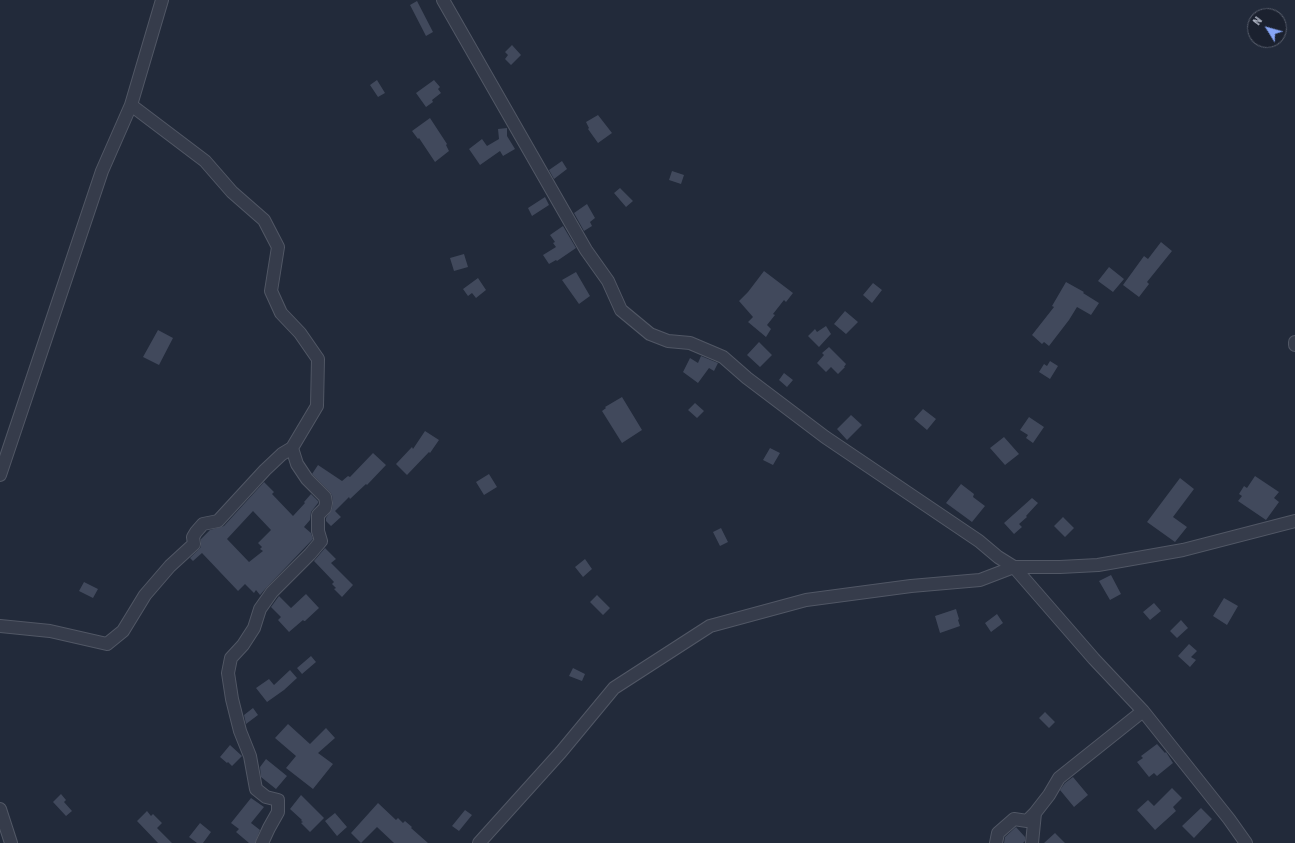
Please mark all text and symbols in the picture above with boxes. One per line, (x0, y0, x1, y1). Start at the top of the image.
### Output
north arrow (1247, 8, 1287, 48)
text: N (1250, 14, 1266, 29)

